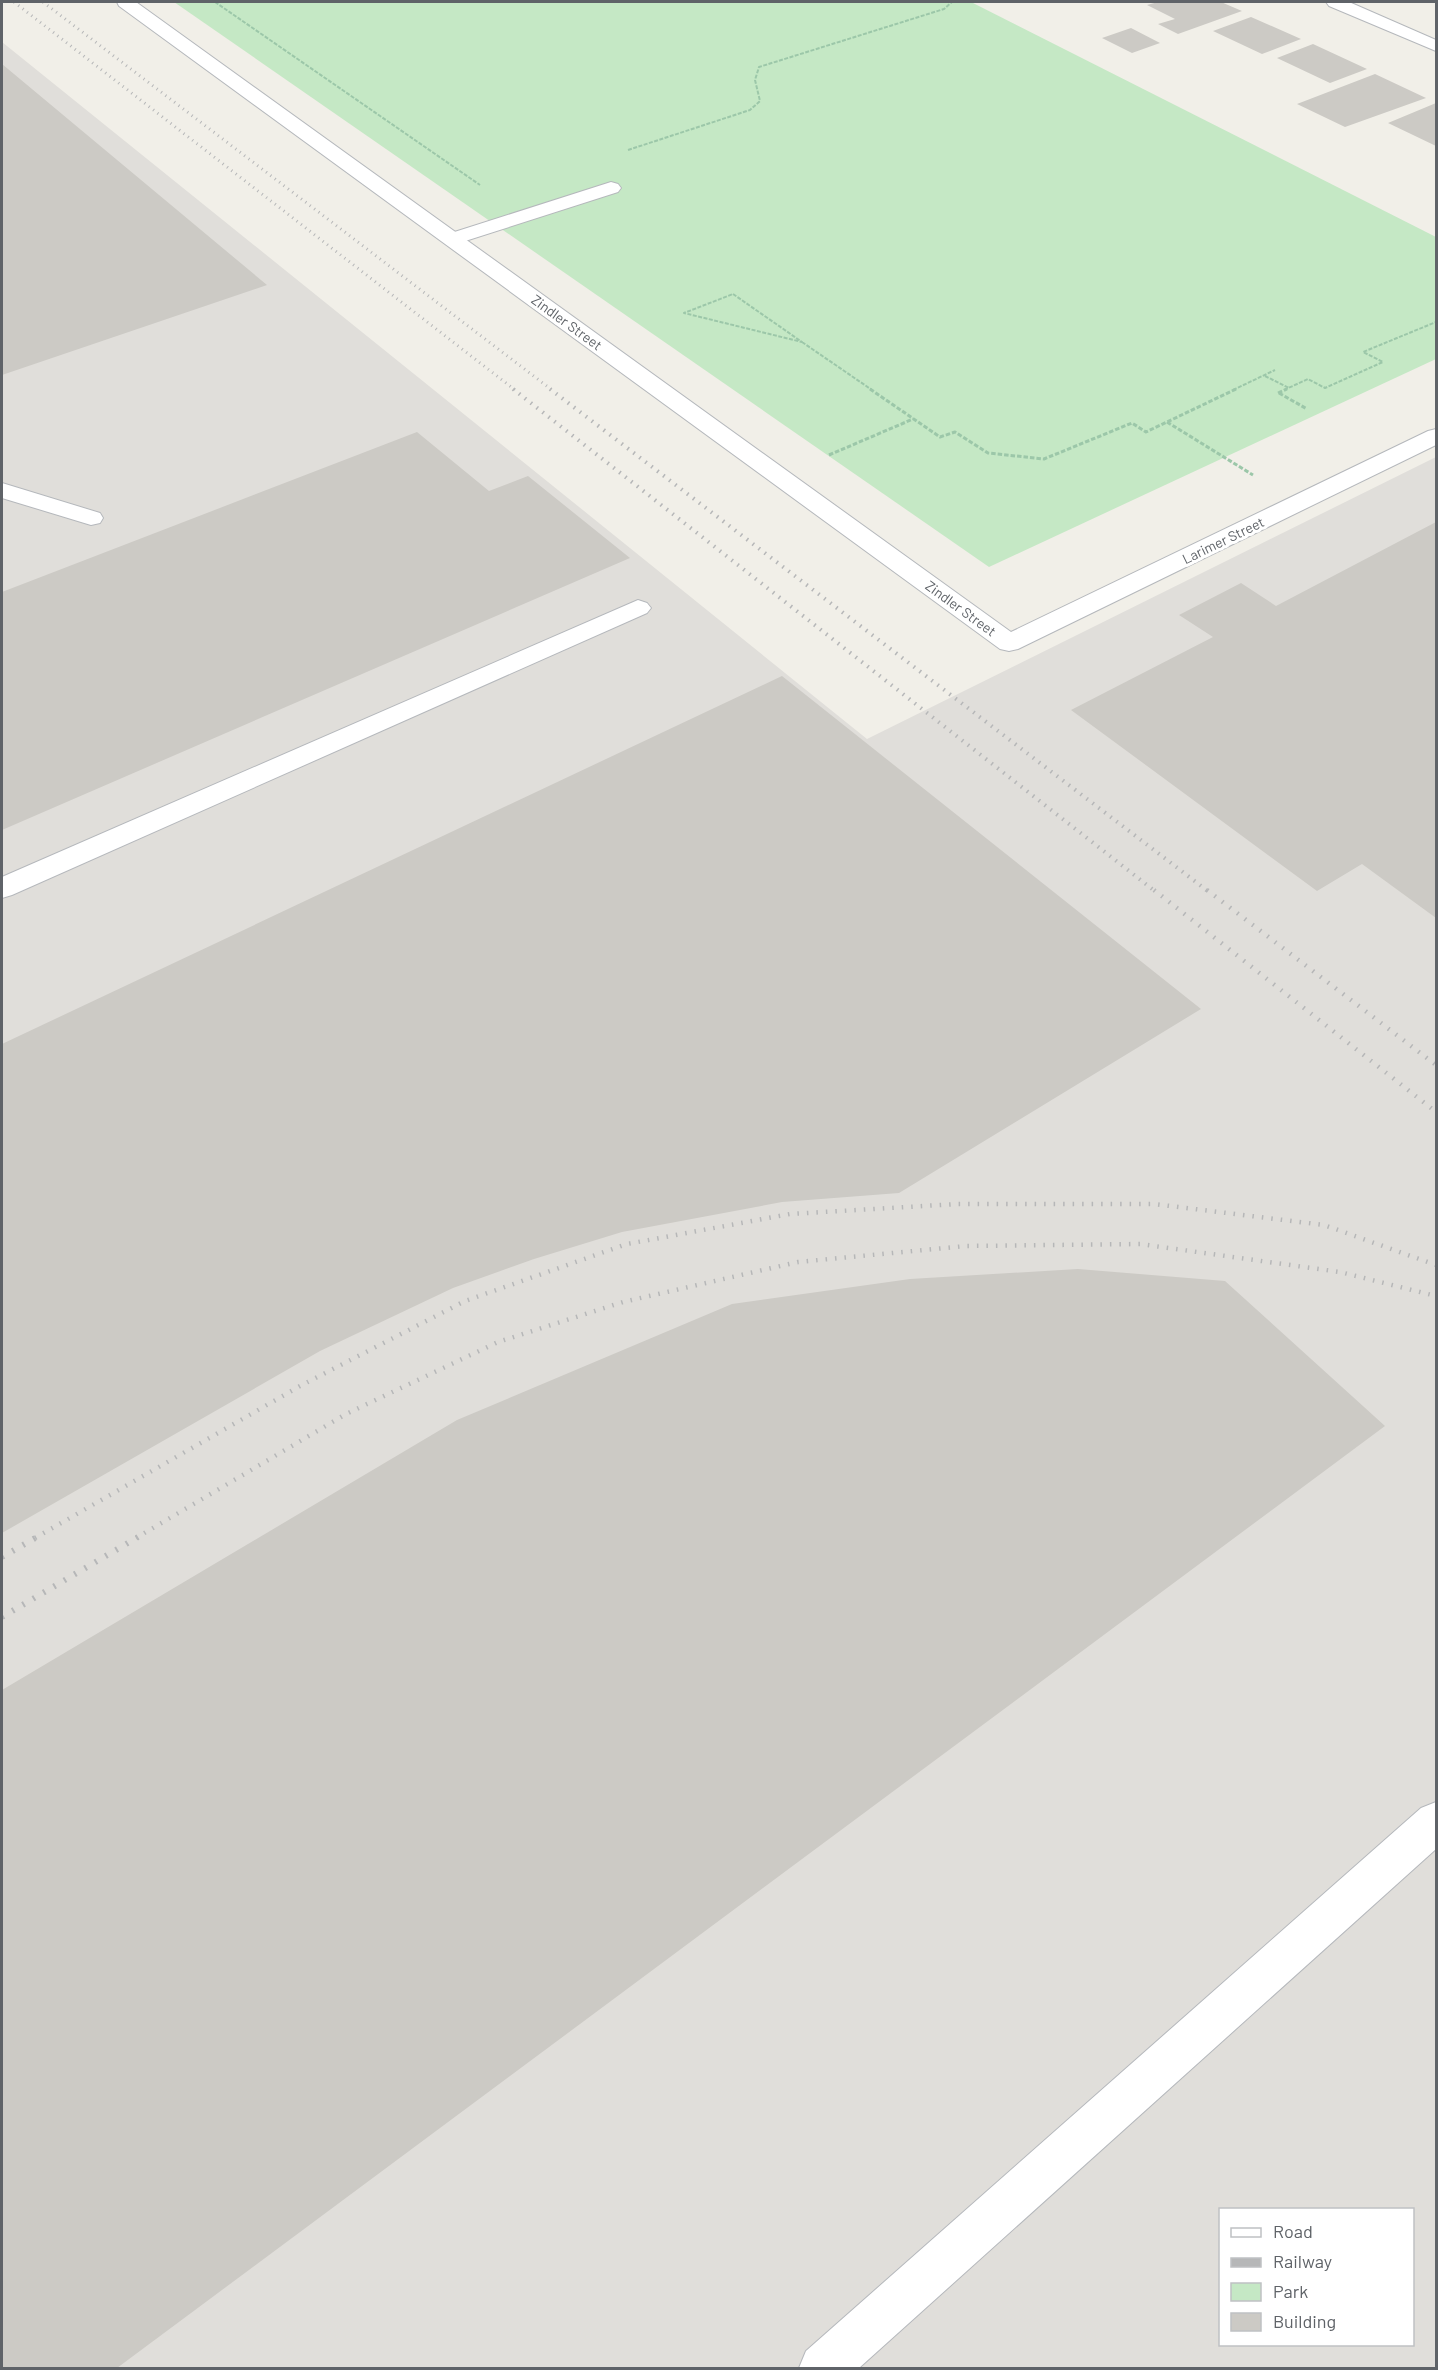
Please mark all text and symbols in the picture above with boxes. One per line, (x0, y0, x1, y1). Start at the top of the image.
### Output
street label: Zindler Street (528, 291, 606, 353)
street label: Larimer Street (1179, 513, 1267, 567)
street label: Zindler Street (922, 577, 1000, 639)
legend (1219, 2208, 1414, 2346)
text: Road (1273, 2220, 1313, 2242)
text: Railway (1273, 2250, 1332, 2272)
text: Park (1273, 2280, 1308, 2302)
text: Building (1273, 2310, 1336, 2332)

